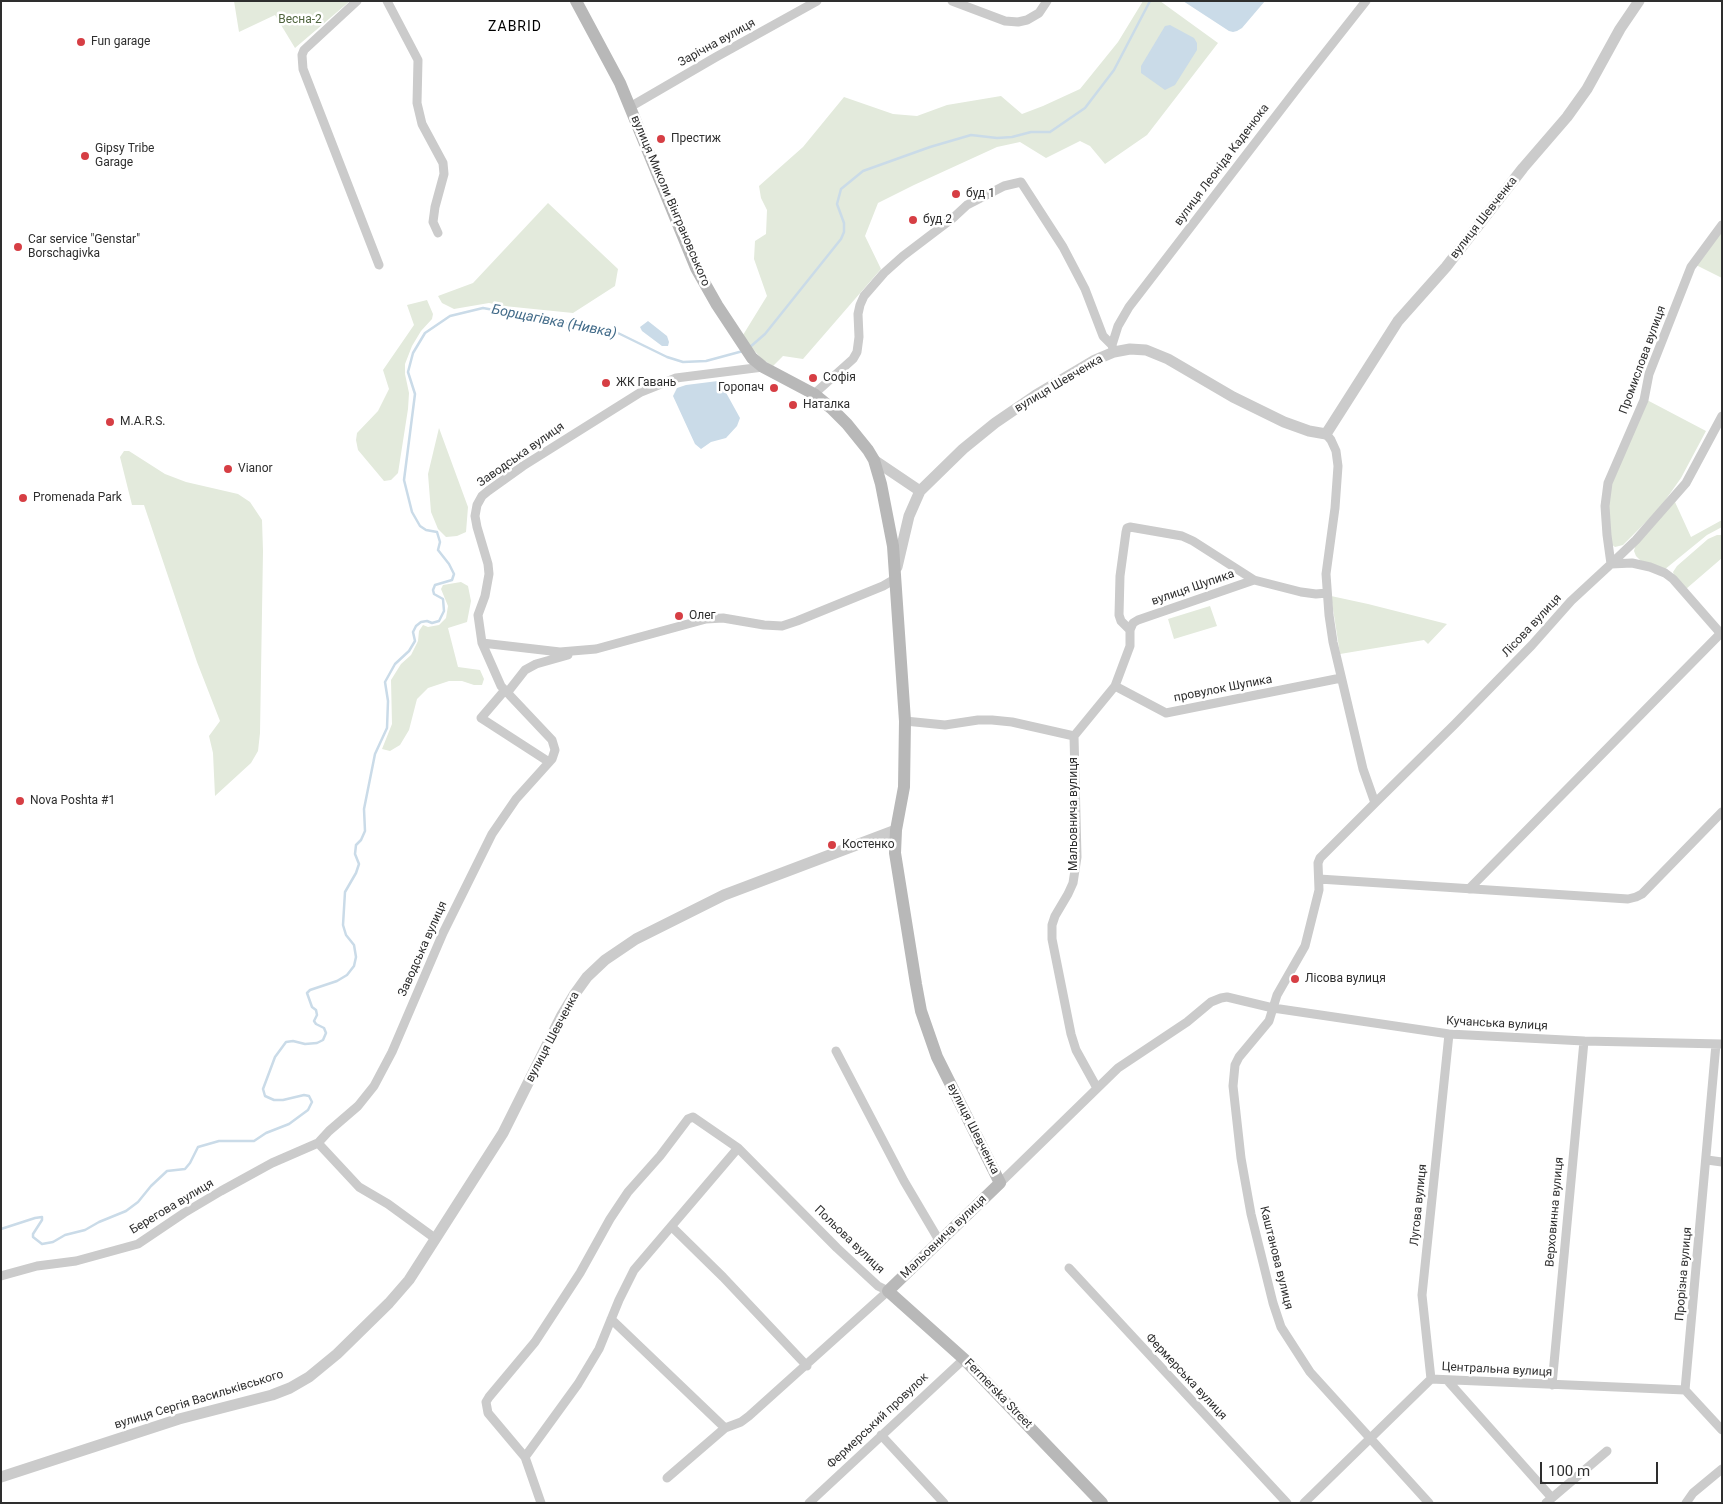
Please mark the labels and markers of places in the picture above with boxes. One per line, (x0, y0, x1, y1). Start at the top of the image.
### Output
place label: Fun garage (91, 35, 150, 49)
marker: Fun garage (75, 36, 87, 48)
place label: Престиж (671, 132, 721, 146)
marker: Престиж (655, 133, 667, 145)
place label: Gipsy Tribe Garage (95, 142, 154, 170)
marker: Gipsy Tribe Garage (79, 150, 91, 162)
place label: буд 1 (966, 187, 995, 201)
marker: буд 1 (950, 188, 962, 200)
place label: буд 2 (923, 213, 952, 227)
marker: буд 2 (907, 214, 919, 226)
place label: Car service "Genstar" Borschagivka (28, 233, 140, 261)
marker: Car service "Genstar" Borschagivka (12, 241, 24, 253)
place label: Софія (823, 371, 856, 385)
marker: Софія (807, 372, 819, 384)
place label: ЖК Гавань (616, 376, 676, 390)
marker: ЖК Гавань (600, 377, 612, 389)
place label: Горопач (718, 381, 764, 395)
marker: Горопач (768, 382, 780, 394)
place label: Наталка (803, 398, 850, 412)
marker: Наталка (787, 399, 799, 411)
place label: M.A.R.S. (120, 415, 165, 429)
marker: M.A.R.S. (104, 416, 116, 428)
place label: Vianor (238, 462, 273, 476)
marker: Vianor (222, 463, 234, 475)
place label: Promenada Park (33, 491, 122, 505)
marker: Promenada Park (17, 492, 29, 504)
place label: Олег (689, 609, 716, 623)
marker: Олег (673, 610, 685, 622)
place label: Nova Poshta #1 (30, 794, 115, 808)
marker: Nova Poshta #1 (14, 795, 26, 807)
place label: Костенко (842, 838, 894, 852)
marker: Костенко (826, 839, 838, 851)
place label: Лісова вулиця (1305, 972, 1386, 986)
marker: Лісова вулиця (1289, 973, 1301, 985)

